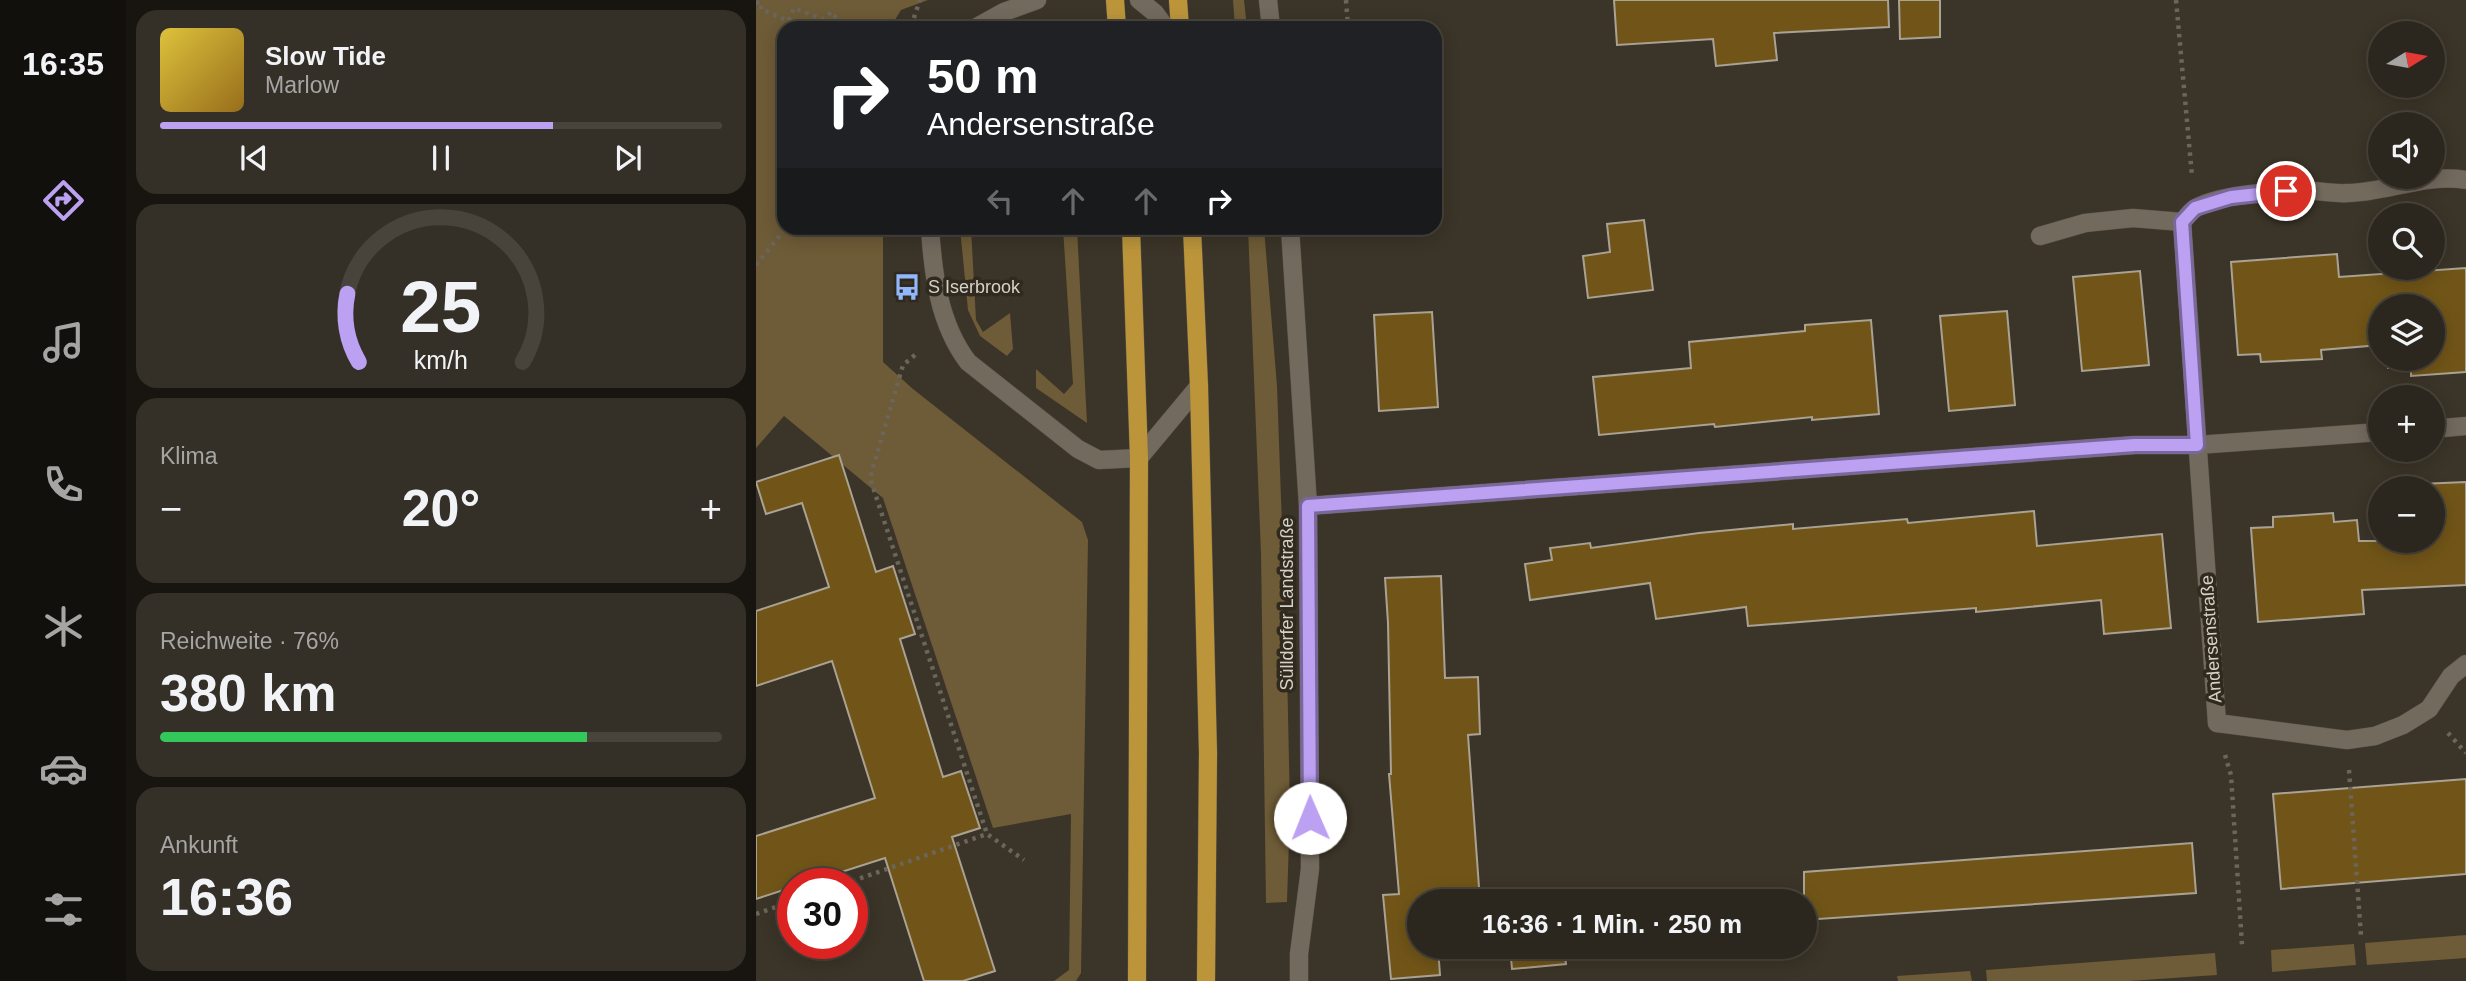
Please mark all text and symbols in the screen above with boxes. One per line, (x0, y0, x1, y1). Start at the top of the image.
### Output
north arrow (2368, 21, 2445, 98)
map controls (2368, 21, 2445, 553)
text: Slow Tide (265, 41, 386, 71)
text: 16:35 (22, 46, 104, 82)
icon: right (812, 49, 903, 140)
text: 50 m (927, 49, 1039, 103)
text: Marlow (265, 72, 339, 98)
text: Andersenstraße (927, 106, 1155, 142)
button: sound (2368, 112, 2445, 189)
icon: previous (235, 139, 273, 177)
icon: pause (422, 139, 460, 177)
icon: next (609, 139, 647, 177)
pin (2256, 161, 2316, 221)
icon: arrive (2267, 172, 2305, 210)
icon: directions (39, 176, 88, 225)
icon: left (981, 182, 1019, 220)
icon: ahead (1054, 182, 1092, 220)
icon: ahead (1127, 182, 1165, 220)
icon: right (1200, 182, 1238, 220)
button: search (2368, 203, 2445, 280)
text: 25 (401, 267, 481, 348)
bus stop icon: S Iserbrook (892, 272, 922, 302)
place label: S Iserbrook (928, 277, 1021, 297)
button: layers (2368, 294, 2445, 371)
icon: music (39, 318, 88, 367)
text: km/h (414, 346, 468, 374)
button: + (2368, 385, 2445, 462)
text: Klima (160, 443, 218, 469)
icon: phone (39, 460, 88, 509)
button: − (2368, 476, 2445, 553)
text: 20° (402, 479, 480, 537)
text: − (160, 488, 182, 530)
text: + (700, 488, 722, 530)
street label: Sülldorfer Landstraße (1277, 517, 1297, 691)
street label: Andersenstraße (2197, 574, 2225, 704)
icon: climate (39, 602, 88, 651)
text: Reichweite · 76% (160, 628, 339, 654)
text: 380 km (160, 664, 336, 722)
icon: car (39, 744, 88, 793)
position arrow (1273, 781, 1347, 855)
text: Ankunft (160, 832, 238, 858)
text: 16:36 (160, 868, 293, 926)
speed limit sign: 30 (777, 868, 868, 959)
icon: filters (39, 885, 88, 934)
text: 16:36 · 1 Min. · 250 m (1482, 909, 1742, 939)

